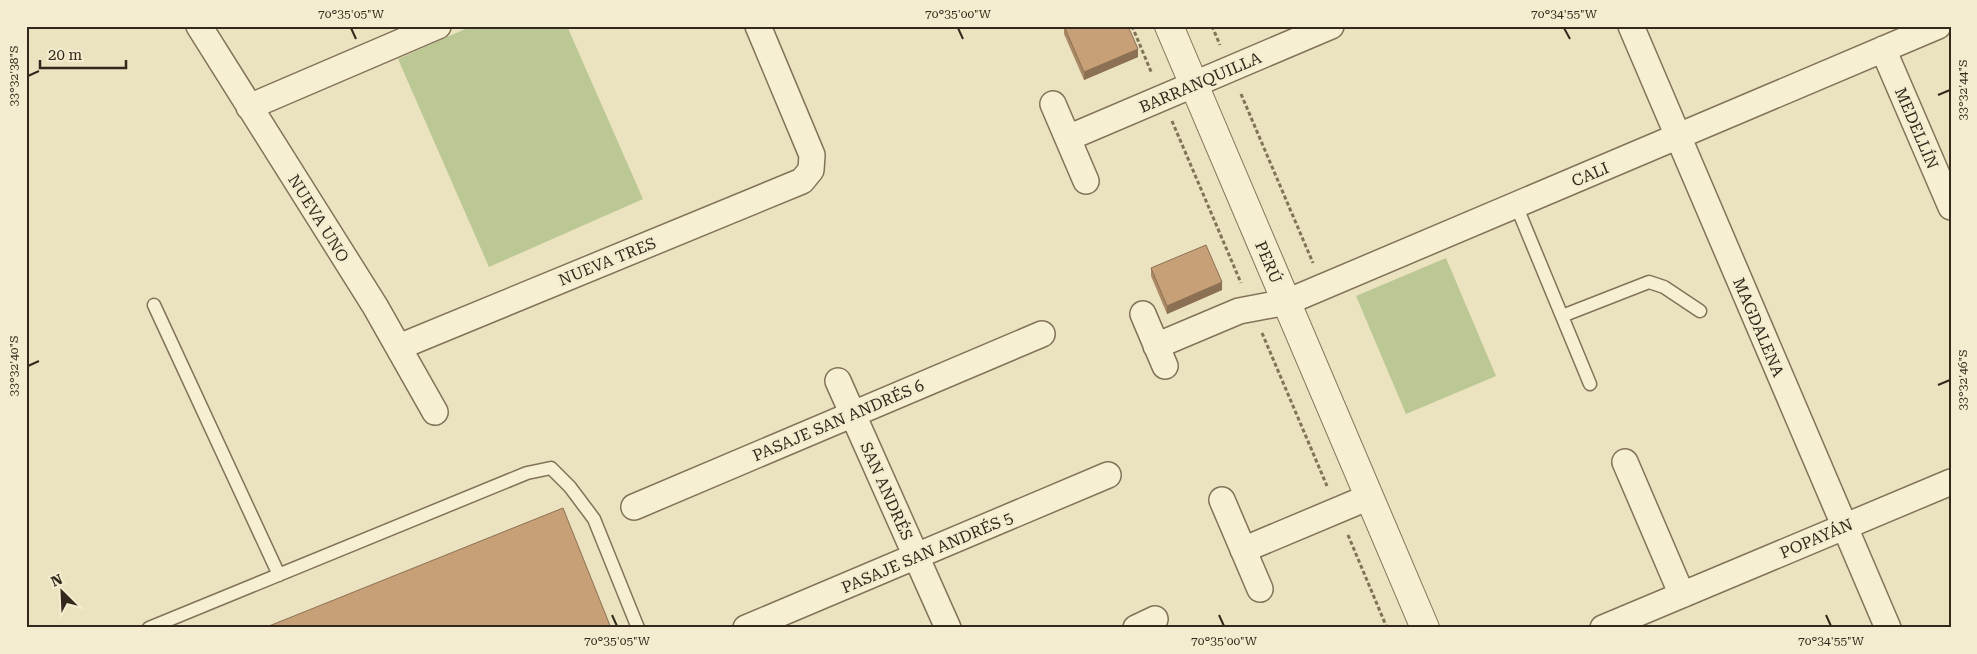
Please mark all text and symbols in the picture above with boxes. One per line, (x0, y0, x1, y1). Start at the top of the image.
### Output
text: 70°35'05"W (318, 7, 385, 21)
text: 70°35'00"W (925, 7, 992, 21)
text: 70°34'55"W (1531, 7, 1598, 21)
scale bar (40, 38, 126, 70)
text: 33°32'38"S (7, 46, 21, 106)
text: 20 m (48, 46, 83, 64)
street label: BARRANQUILLA (1136, 48, 1265, 117)
text: 33°32'44"S (1956, 60, 1970, 120)
street label: MEDELLÍN (1891, 85, 1942, 172)
street label: CALI (1569, 158, 1612, 191)
street label: NUEVA UNO (284, 171, 353, 266)
street label: NUEVA TRES (556, 233, 659, 290)
street label: PERÚ (1251, 238, 1286, 286)
street label: MAGDALENA (1729, 275, 1788, 380)
text: 33°32'40"S (7, 336, 21, 396)
text: 33°32'46"S (1956, 350, 1970, 410)
street label: PASAJE SAN ANDRÉS 6 (750, 376, 927, 465)
street label: SAN ANDRÉS (856, 439, 917, 543)
street label: PASAJE SAN ANDRÉS 5 (839, 508, 1016, 597)
street label: POPAYÁN (1777, 515, 1856, 562)
north arrow (38, 566, 88, 616)
text: N (49, 571, 65, 590)
text: 70°35'05"W (584, 634, 651, 648)
text: 70°35'00"W (1191, 634, 1258, 648)
text: 70°34'55"W (1798, 634, 1865, 648)

